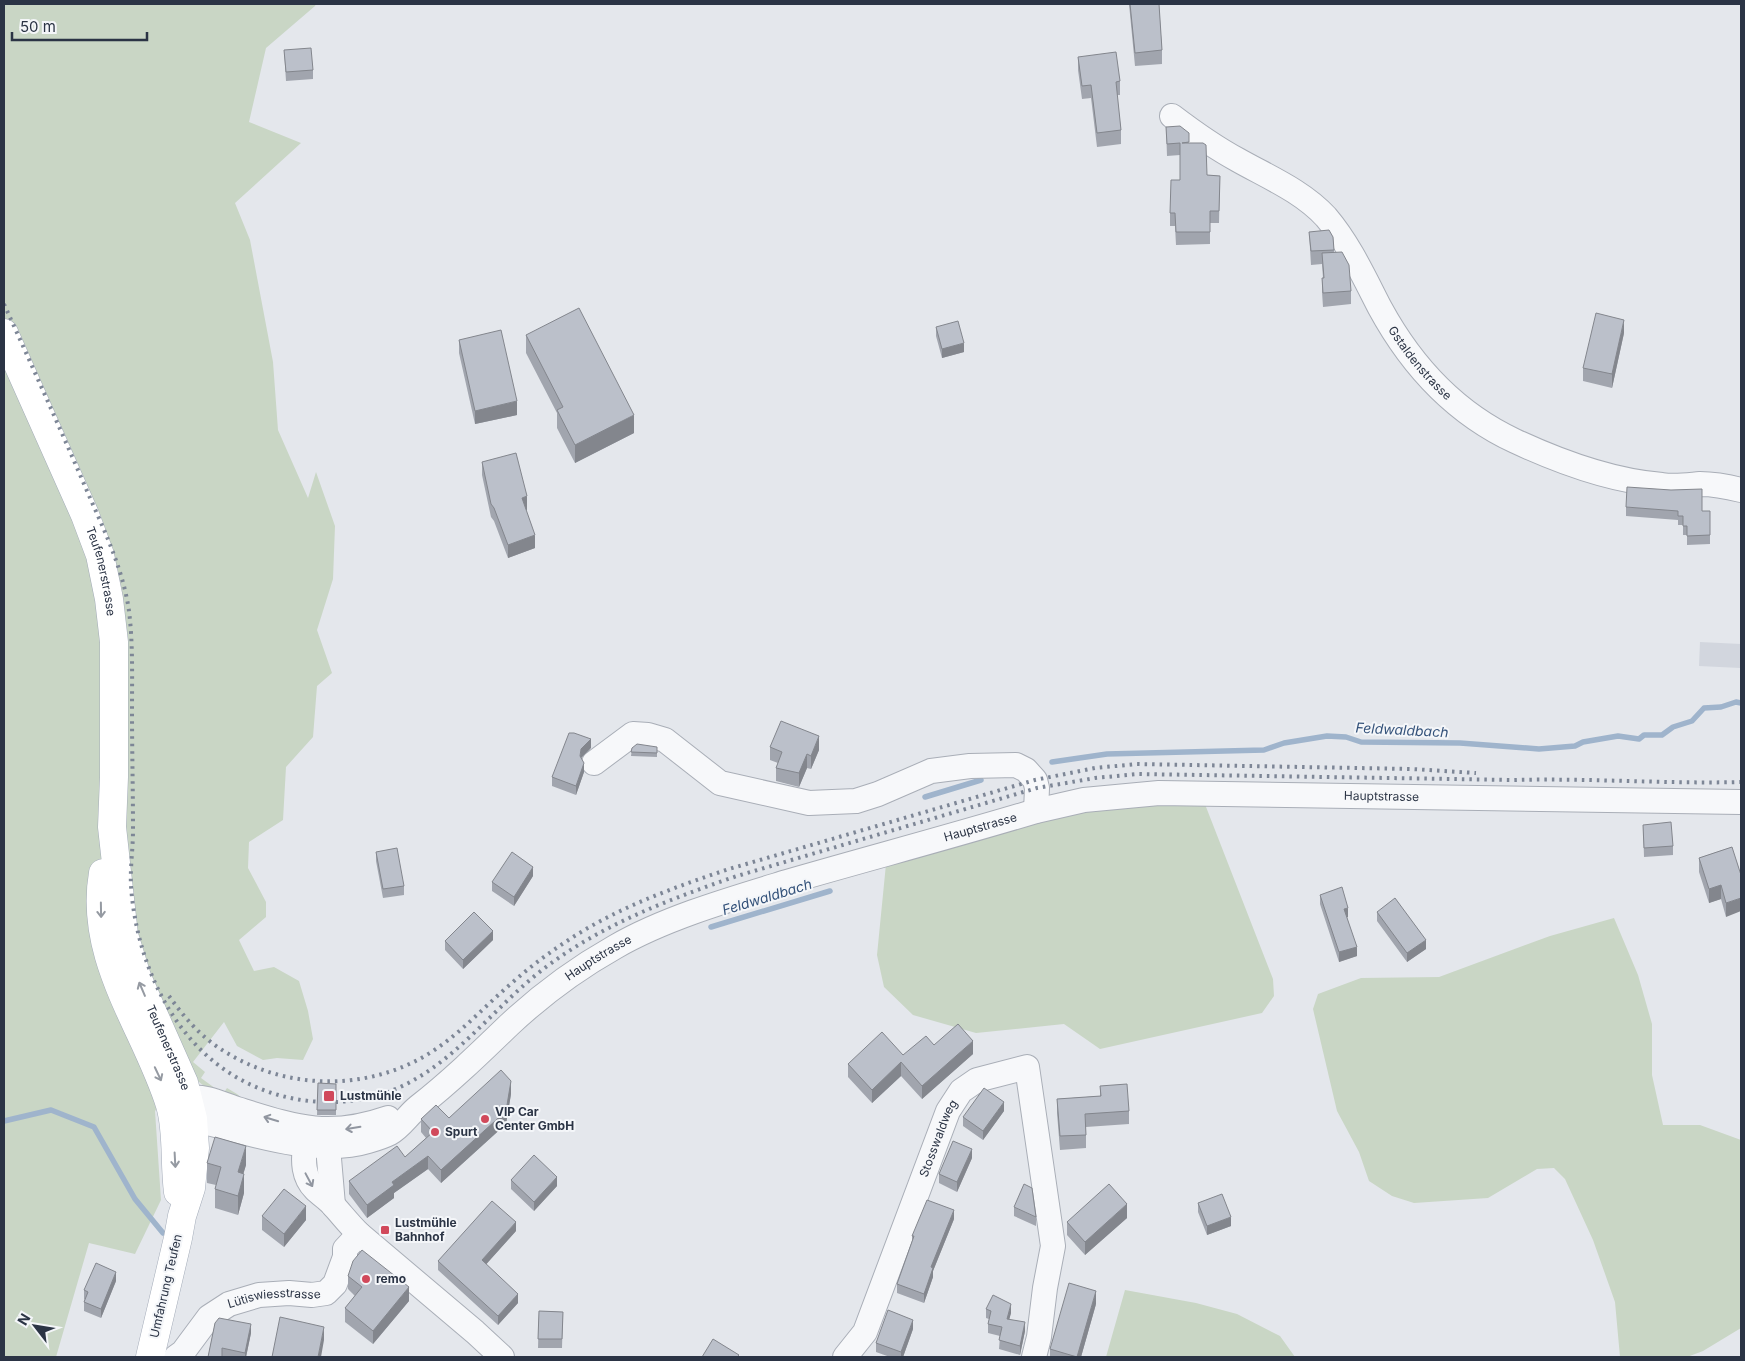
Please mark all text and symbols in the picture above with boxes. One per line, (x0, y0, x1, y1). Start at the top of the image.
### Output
scale bar (12, 10, 148, 42)
text: 50 m (20, 17, 56, 36)
street label: Gstaldenstrasse (1385, 323, 1455, 403)
street label: Teufenerstrasse (83, 524, 119, 617)
water label: Feldwaldbach (1355, 719, 1449, 740)
street label: Hauptstrasse (1344, 788, 1419, 804)
street label: Hauptstrasse (942, 809, 1018, 844)
water label: Feldwaldbach (720, 875, 814, 918)
one-way arrow (96, 902, 106, 918)
street label: Hauptstrasse (562, 931, 634, 983)
one-way arrow (137, 982, 146, 997)
street label: Teufenerstrasse (143, 1002, 194, 1092)
one-way arrow (154, 1066, 163, 1081)
place label: Lustmühle (340, 1088, 402, 1103)
marker: Lustmühle (322, 1089, 336, 1103)
street label: Stosswaldweg (916, 1097, 960, 1179)
place label: VIP Car Center GmbH (495, 1104, 574, 1133)
marker: VIP Car Center GmbH (479, 1113, 491, 1125)
one-way arrow (263, 1114, 279, 1124)
one-way arrow (345, 1123, 361, 1133)
place label: Spurt (445, 1124, 478, 1139)
marker: Spurt (429, 1126, 441, 1138)
one-way arrow (171, 1152, 180, 1168)
one-way arrow (304, 1172, 314, 1187)
place label: Lustmühle Bahnhof (395, 1215, 457, 1244)
marker: Lustmühle Bahnhof (379, 1224, 391, 1236)
street label: Umfahrung Teufen (146, 1233, 185, 1339)
place label: remo (376, 1271, 406, 1286)
marker: remo (360, 1273, 372, 1285)
street label: Lütiswiesstrasse (225, 1285, 322, 1311)
north arrow (10, 1301, 60, 1351)
text: N (13, 1310, 33, 1328)

